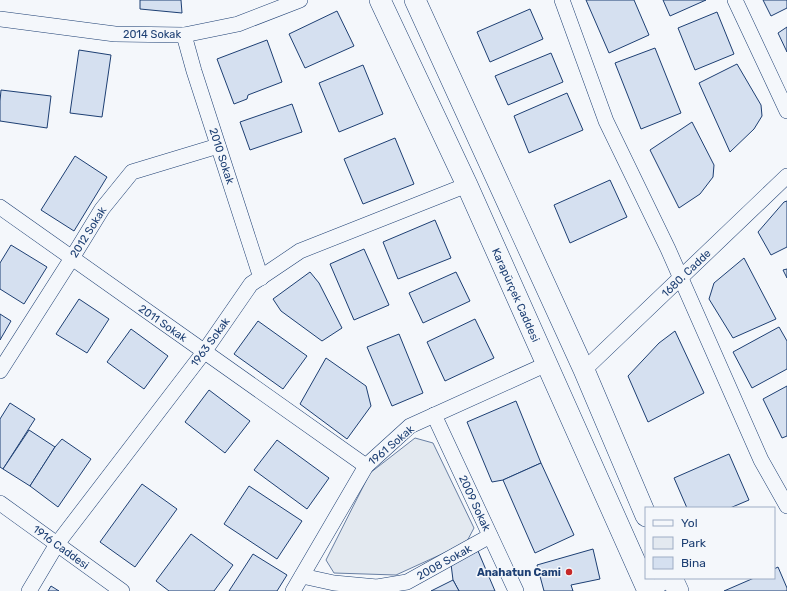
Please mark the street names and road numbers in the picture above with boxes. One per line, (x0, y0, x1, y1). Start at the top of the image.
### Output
street label: 2014 Sokak (123, 28, 181, 41)
street label: 2010 Sokak (206, 126, 237, 186)
street label: 2012 Sokak (68, 204, 109, 260)
street label: Karapürçek Caddesi (489, 246, 542, 344)
street label: 1680. Cadde (659, 247, 714, 300)
street label: 2011 Sokak (136, 302, 190, 345)
street label: 1963 Sokak (188, 315, 233, 369)
street label: 1961 Sokak (366, 422, 417, 468)
street label: 2009 Sokak (456, 473, 493, 533)
street label: 1916 Caddesi (30, 523, 91, 572)
street label: 2008 Sokak (415, 542, 474, 583)

